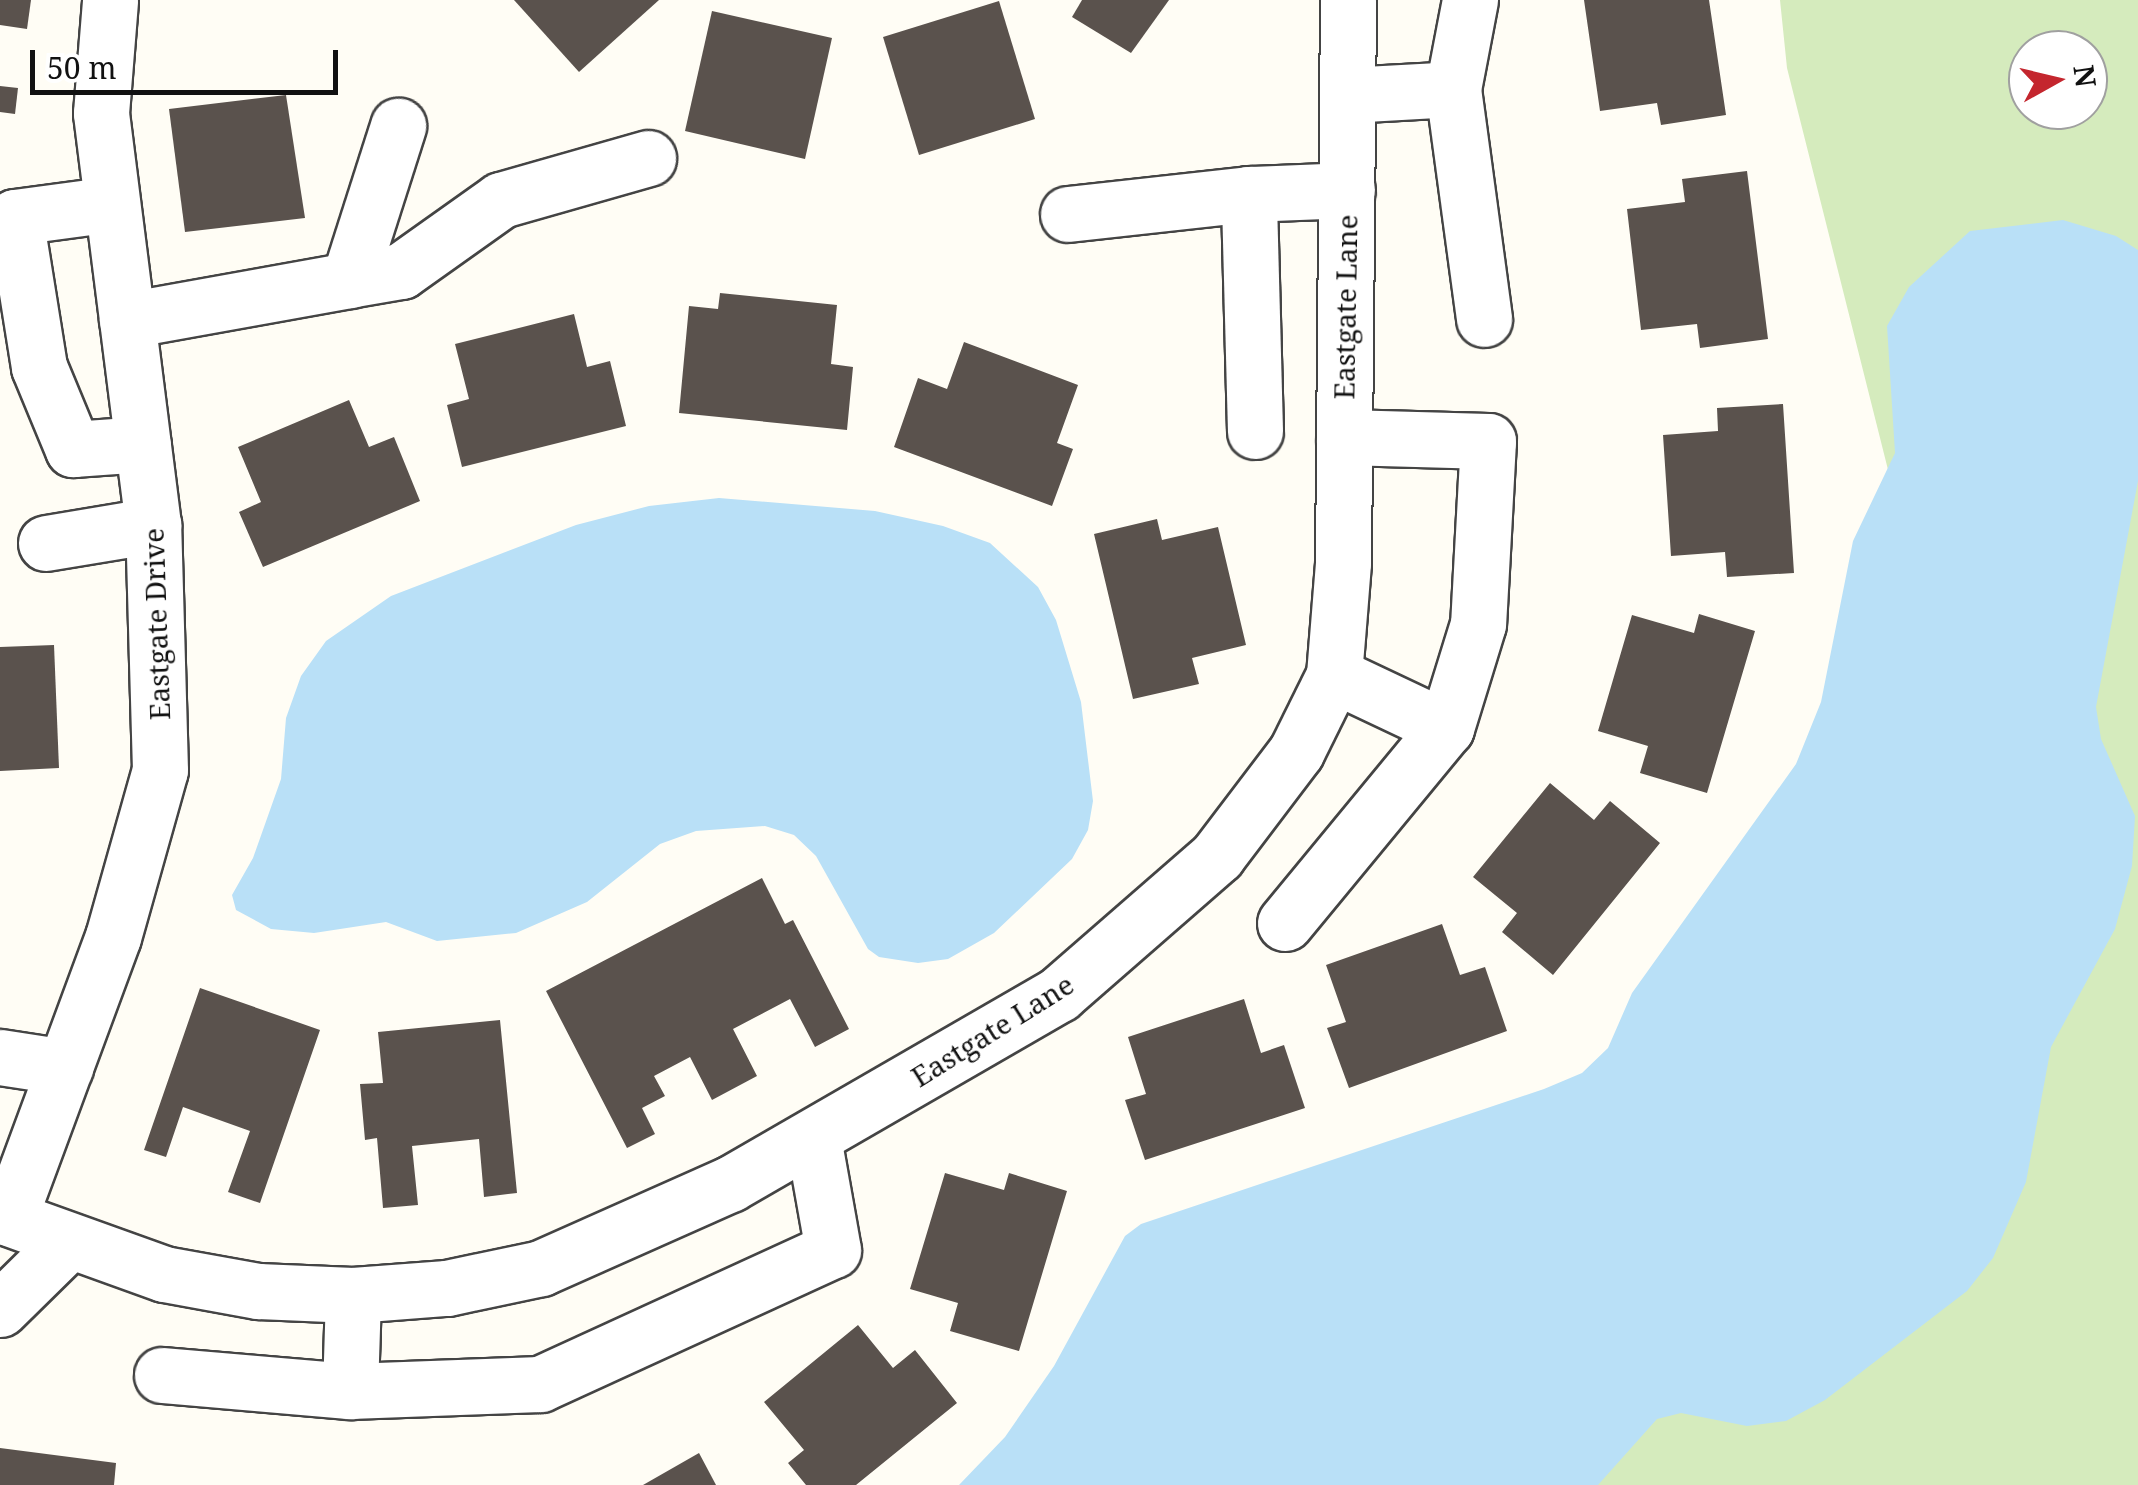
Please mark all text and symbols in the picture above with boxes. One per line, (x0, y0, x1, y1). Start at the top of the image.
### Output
scale bar (35, 30, 342, 92)
north arrow (2008, 30, 2108, 130)
text: 50 m (47, 47, 117, 88)
text: N (2065, 63, 2106, 90)
street label: Eastgate Lane (1327, 214, 1363, 400)
street label: Eastgate Drive (136, 527, 176, 721)
street label: Eastgate Lane (905, 967, 1079, 1093)

